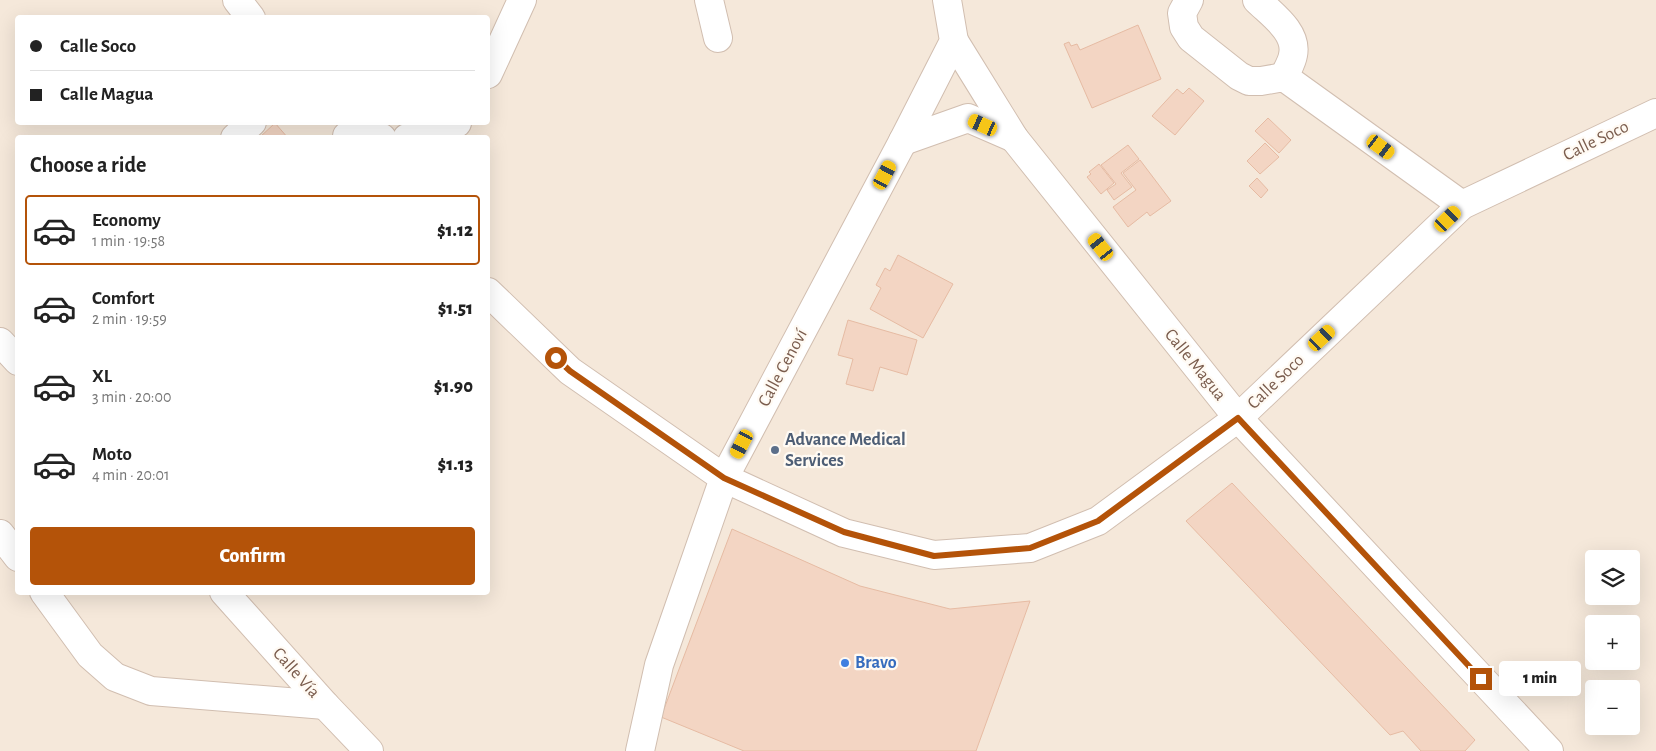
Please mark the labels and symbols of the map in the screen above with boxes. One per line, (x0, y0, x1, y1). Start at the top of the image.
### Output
car (966, 112, 999, 138)
street label: Calle Soco (1560, 117, 1632, 165)
car (1364, 132, 1397, 162)
car (871, 158, 898, 192)
car (1432, 203, 1464, 235)
car (1085, 231, 1116, 263)
car (1305, 322, 1338, 354)
street label: Calle Cenoví (755, 326, 811, 410)
street label: Calle Magua (1161, 326, 1229, 404)
route start (545, 347, 567, 369)
street label: Calle Soco (1244, 351, 1308, 413)
car (728, 427, 755, 461)
place label: Advance Medical Services (785, 431, 906, 470)
marker: Advance Medical Services (769, 444, 781, 456)
street label: Calle Vía (269, 644, 323, 702)
place label: Bravo (855, 654, 897, 672)
marker: Bravo (839, 657, 851, 669)
callout: 1 min (1498, 662, 1581, 696)
route end (1470, 668, 1492, 690)

